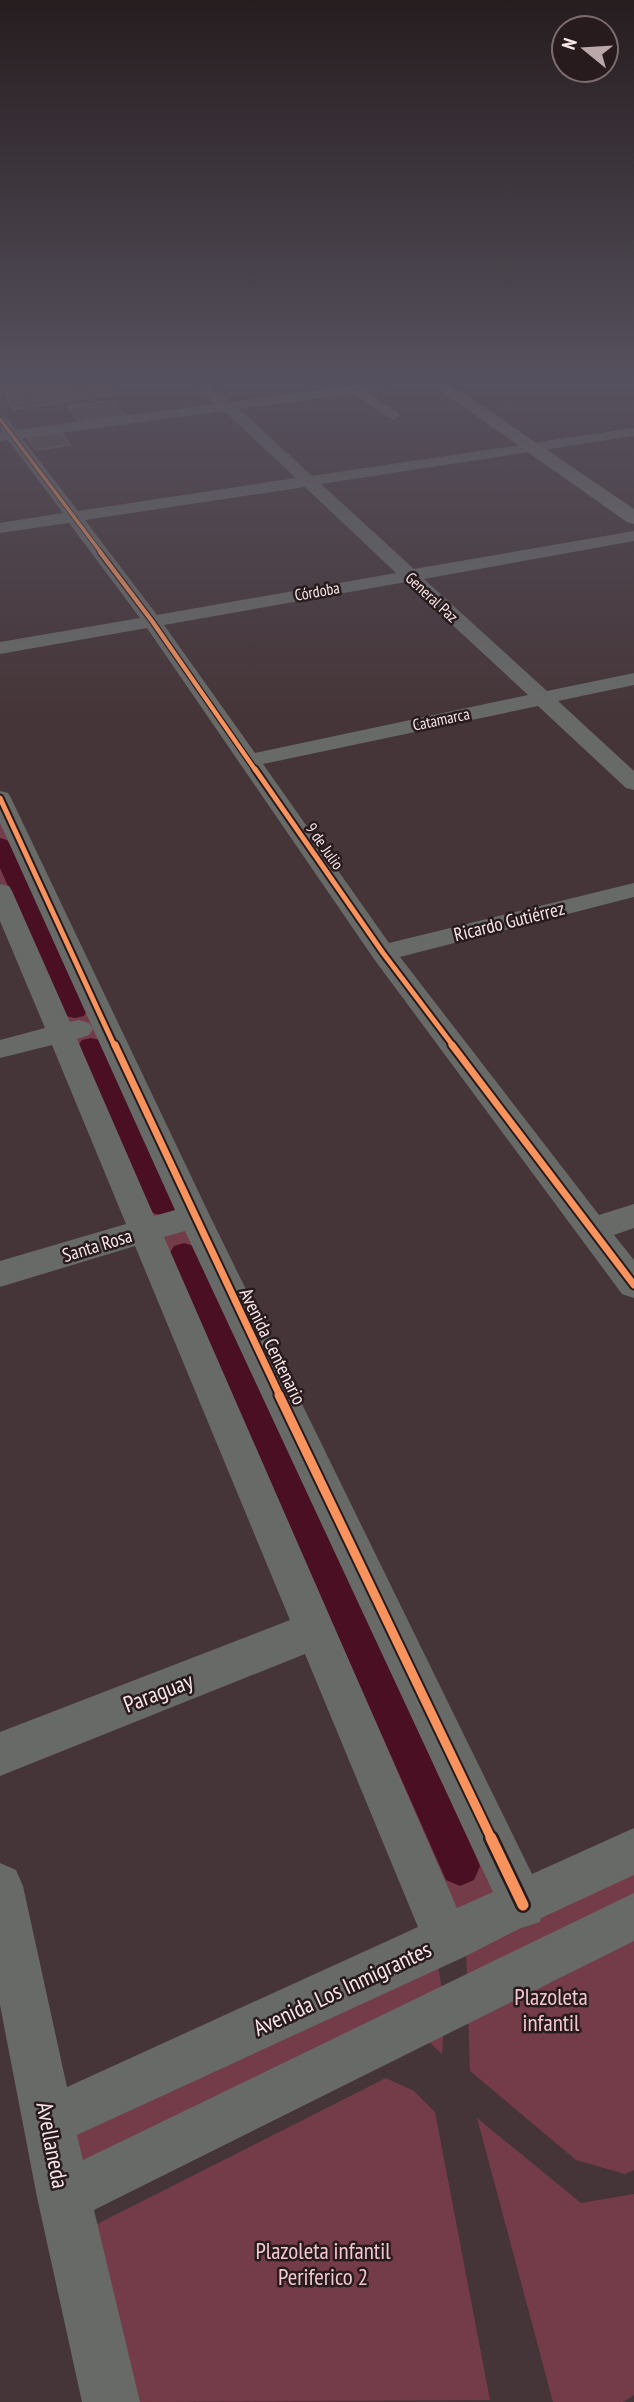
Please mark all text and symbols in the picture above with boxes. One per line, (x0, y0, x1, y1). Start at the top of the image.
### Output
north arrow (550, 14, 620, 84)
text: N (556, 35, 582, 52)
street label: General Paz (401, 568, 463, 627)
street label: Córdoba (293, 577, 341, 605)
street label: Catamarca (411, 703, 471, 735)
street label: 9 de Julio (302, 819, 348, 873)
street label: Ricardo Gutiérrez (451, 896, 567, 946)
street label: Santa Rosa (59, 1223, 135, 1267)
street label: Avenida Centenario (234, 1284, 312, 1408)
street label: Paraguay (119, 1665, 197, 1718)
street label: Avenida Los Inmigrantes (248, 1934, 436, 2042)
park label: Plazoleta infantil (514, 1982, 588, 2037)
street label: Avellaneda (30, 2099, 76, 2191)
park label: Plazoleta infantil Periferico 2 (255, 2236, 391, 2291)

